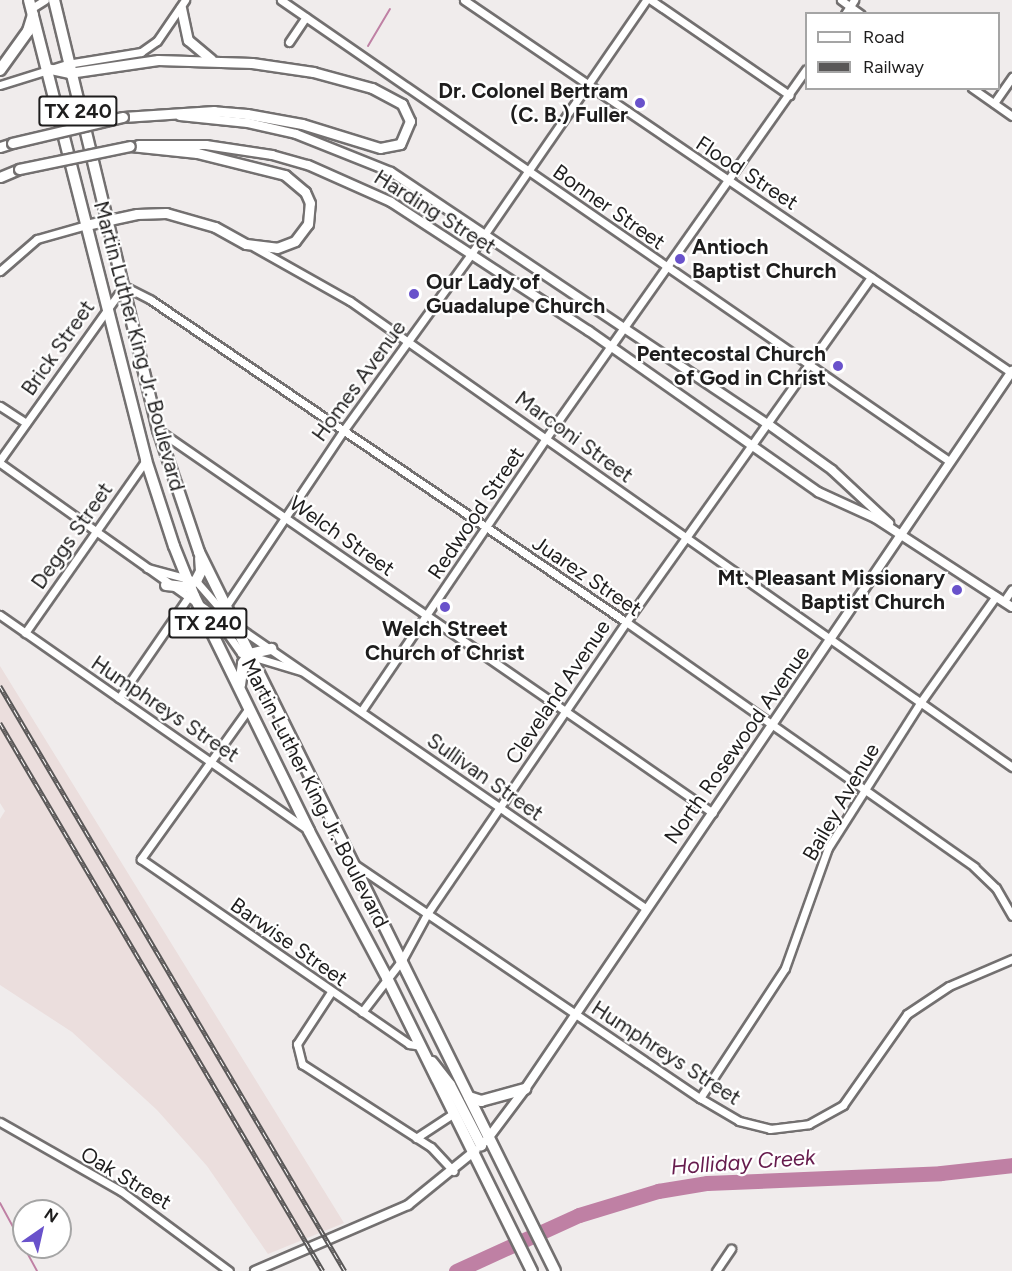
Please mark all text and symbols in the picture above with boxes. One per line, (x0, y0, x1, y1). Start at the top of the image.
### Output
legend (805, 12, 1000, 90)
text: Road (863, 26, 904, 48)
text: Railway (863, 56, 924, 78)
place label: Dr. Colonel Bertram (C. B.) Fuller (438, 78, 628, 128)
road number: TX 240 (38, 94, 118, 128)
marker: Dr. Colonel Bertram (C. B.) Fuller (633, 96, 647, 110)
street label: Flood Street (691, 131, 803, 215)
street label: Bonner Street (548, 159, 670, 255)
street label: Harding Street (369, 165, 501, 259)
street label: Martin Luther King Jr. Boulevard (88, 198, 190, 494)
place label: Antioch Baptist Church (692, 234, 836, 284)
marker: Antioch Baptist Church (673, 252, 687, 266)
place label: Our Lady of Guadalupe Church (426, 269, 605, 319)
marker: Our Lady of Guadalupe Church (407, 287, 421, 301)
street label: Brick Street (16, 296, 100, 400)
street label: Homes Avenue (307, 316, 411, 446)
place label: Pentecostal Church of God in Christ (637, 341, 826, 391)
marker: Pentecostal Church of God in Christ (831, 359, 845, 373)
street label: Marconi Street (510, 386, 638, 488)
street label: Redwood Street (423, 442, 529, 584)
street label: Deggs Street (26, 478, 118, 594)
street label: Welch Street (285, 491, 399, 581)
street label: Juarez Street (528, 530, 646, 622)
place label: Mt. Pleasant Missionary Baptist Church (717, 565, 945, 615)
marker: Mt. Pleasant Missionary Baptist Church (950, 583, 964, 597)
marker: Welch Street Church of Christ (438, 600, 452, 614)
road number: TX 240 (168, 606, 248, 640)
street label: Cleveland Avenue (500, 615, 616, 769)
place label: Welch Street Church of Christ (365, 616, 525, 666)
street label: North Rosewood Avenue (659, 641, 815, 849)
street label: Humphreys Street (86, 650, 244, 768)
street label: Martin Luther King Jr. Boulevard (236, 654, 394, 932)
street label: Sullivan Street (422, 728, 548, 826)
street label: Bailey Avenue (797, 739, 885, 865)
street label: Barwise Street (226, 892, 352, 992)
street label: Humphreys Street (587, 995, 745, 1111)
street label: Oak Street (76, 1141, 176, 1215)
water label: Holliday Creek (670, 1144, 816, 1180)
north arrow (12, 1199, 72, 1259)
text: N (41, 1204, 62, 1227)

